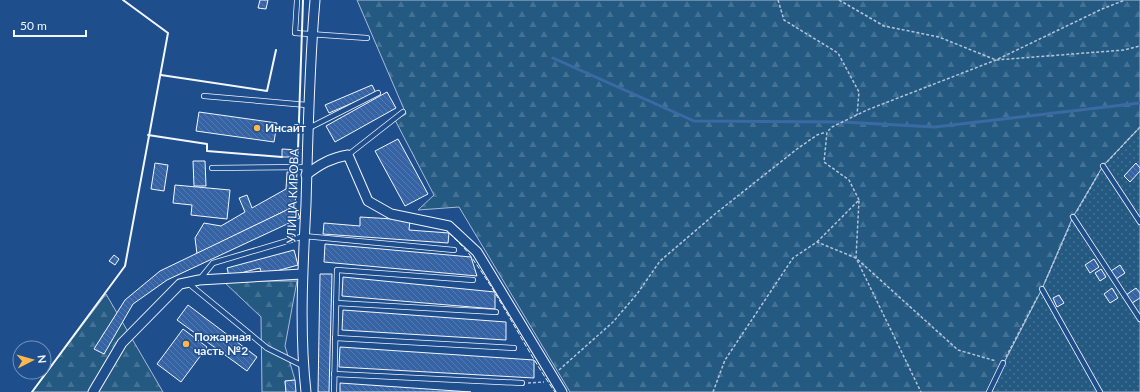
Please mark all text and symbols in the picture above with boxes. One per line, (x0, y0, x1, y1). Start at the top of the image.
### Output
scale bar (14, 12, 86, 38)
text: 50 m (20, 18, 47, 33)
place label: Инсайт (265, 120, 307, 135)
marker: Инсайт (252, 123, 262, 133)
street label: УЛИЦА КИРОВА (283, 147, 302, 244)
place label: Пожарная часть №2 (194, 329, 251, 358)
marker: Пожарная часть №2 (181, 339, 191, 349)
north arrow (12, 340, 52, 380)
text: N (36, 354, 49, 364)

